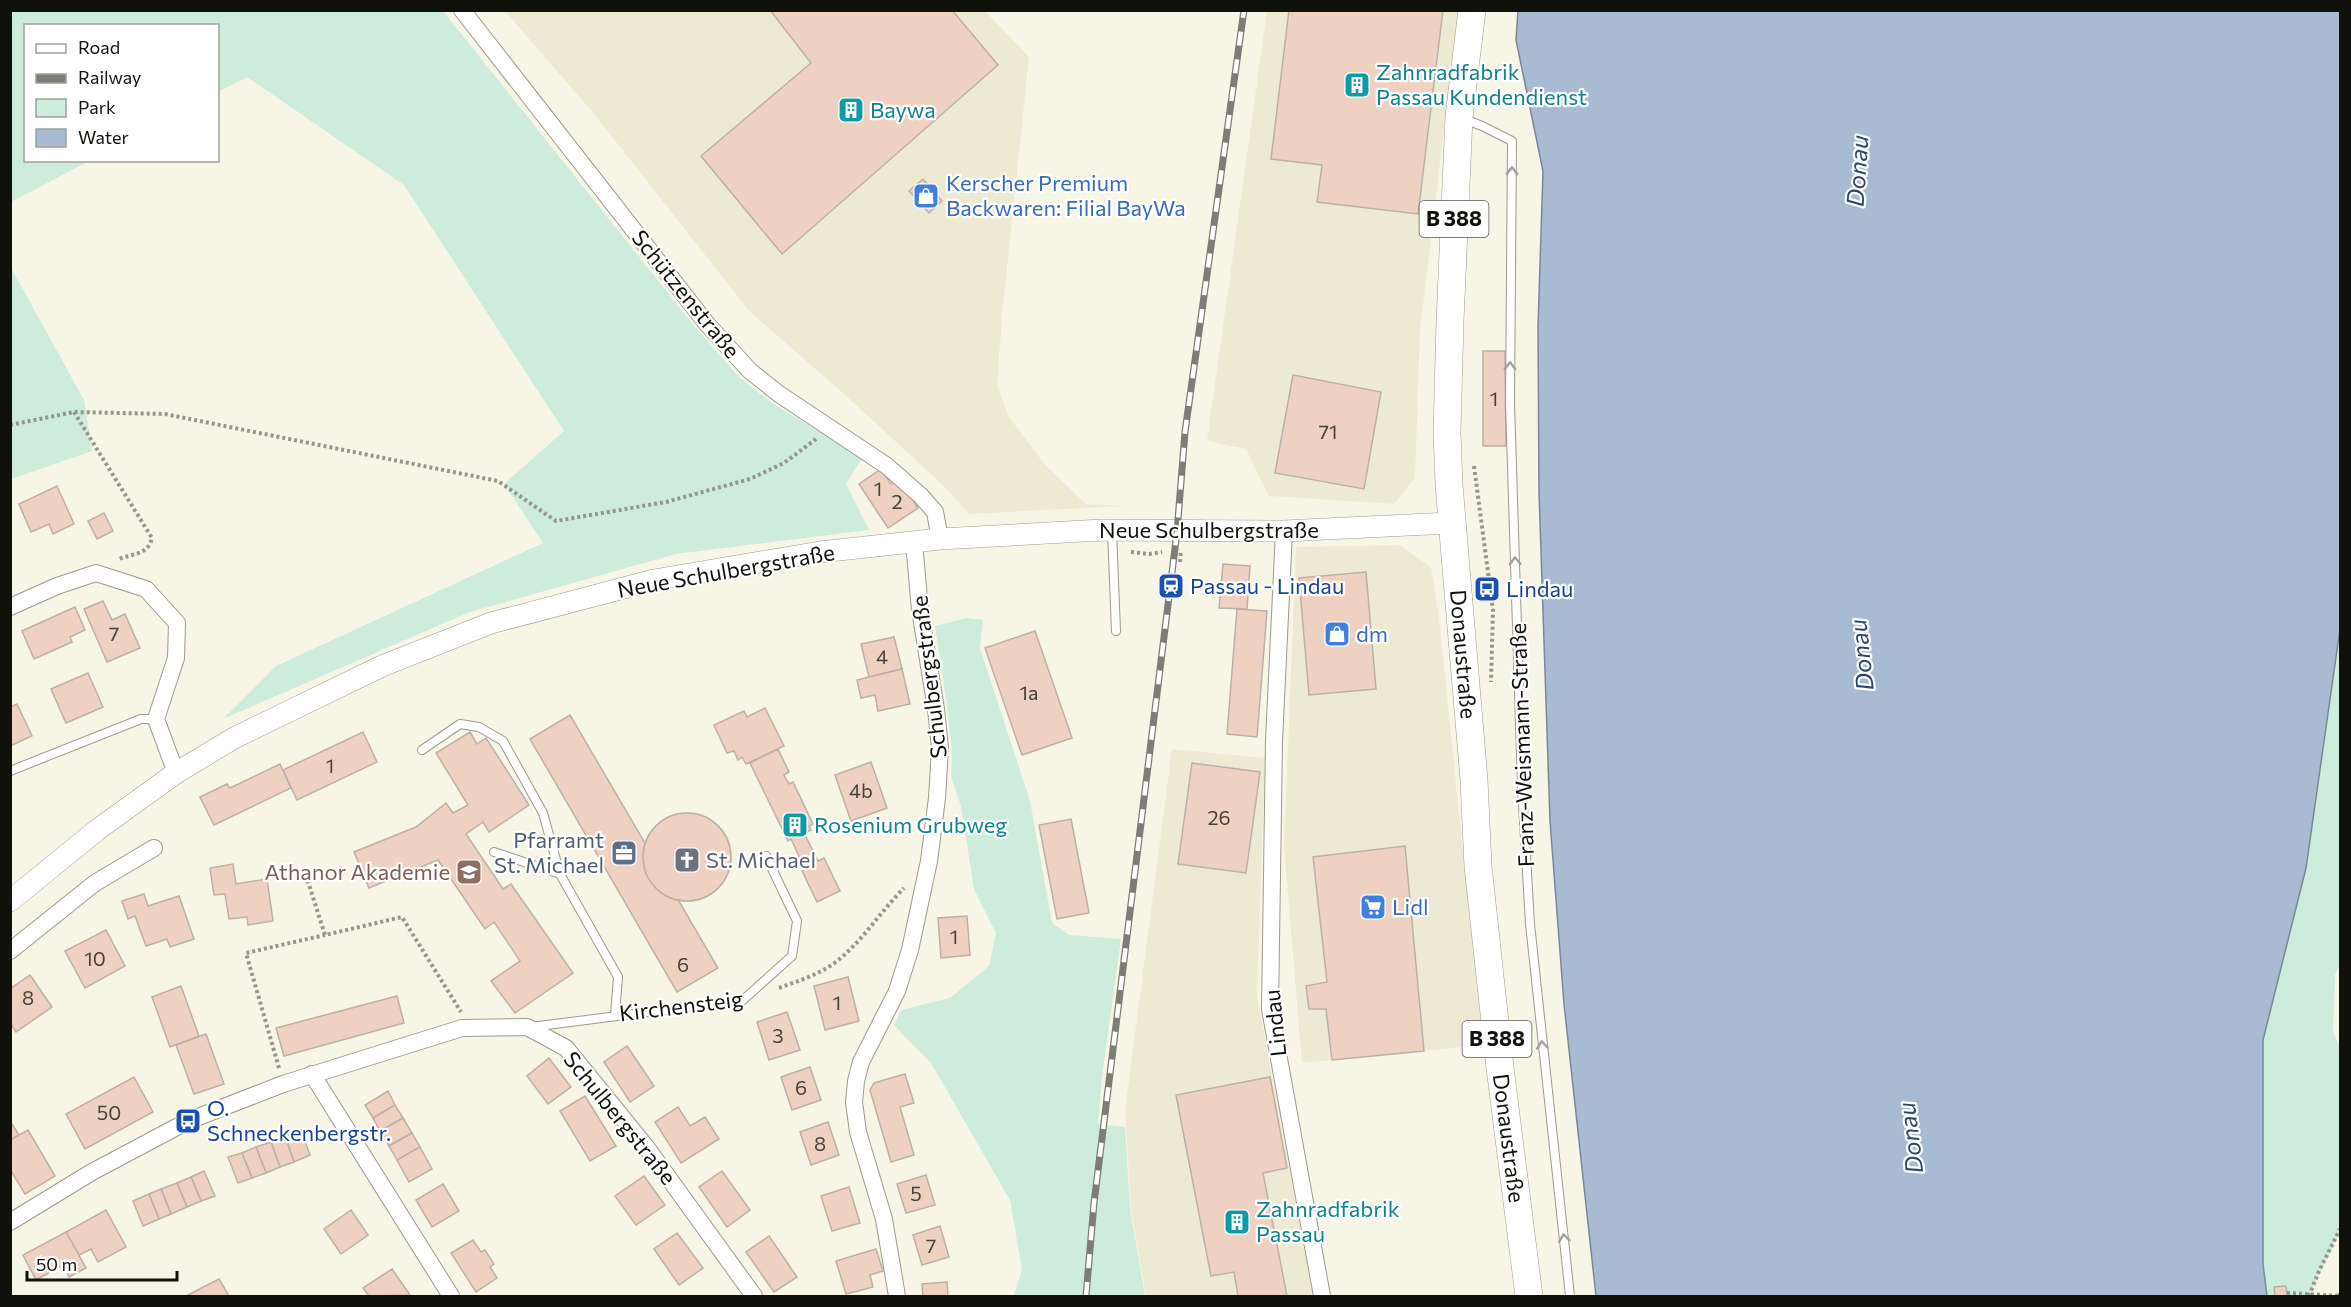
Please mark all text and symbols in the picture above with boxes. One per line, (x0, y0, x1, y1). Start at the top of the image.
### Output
legend (24, 24, 219, 162)
text: Road (78, 36, 120, 58)
place label: Zahnradfabrik Passau Kundendienst (1376, 58, 1587, 110)
text: Railway (78, 66, 141, 88)
building icon: Zahnradfabrik Passau Kundendienst (1342, 70, 1372, 100)
building icon: Baywa (836, 95, 866, 125)
text: Park (78, 96, 116, 118)
place label: Baywa (870, 96, 936, 123)
text: Water (78, 126, 129, 148)
water label: Donau (1840, 134, 1873, 208)
one-way arrow (1506, 166, 1518, 175)
place label: Kerscher Premium Backwaren: Filial BayWa (946, 169, 1186, 221)
shop icon: Kerscher Premium Backwaren: Filial BayWa (911, 181, 941, 211)
road number: B 388 (1420, 201, 1488, 237)
street label: Schützenstraße (627, 224, 746, 363)
one-way arrow (1504, 361, 1516, 370)
house number: 1 (1490, 386, 1498, 410)
house number: 71 (1318, 419, 1338, 443)
house number: 1 (874, 476, 882, 500)
house number: 2 (891, 489, 903, 513)
street label: Neue Schulbergstraße (1099, 516, 1319, 543)
street label: Neue Schulbergstraße (615, 538, 837, 603)
one-way arrow (1509, 556, 1521, 565)
station icon: Passau - Lindau (1156, 571, 1186, 601)
place label: Passau - Lindau (1190, 572, 1344, 599)
bus stop icon: Lindau (1472, 574, 1502, 604)
place label: Lindau (1506, 575, 1573, 602)
street label: Donaustraße (1445, 588, 1483, 720)
street label: Schulbergstraße (905, 594, 952, 760)
water label: Donau (1842, 618, 1879, 692)
shop icon: dm (1322, 619, 1352, 649)
place label: dm (1356, 620, 1388, 647)
house number: 7 (109, 621, 119, 645)
street label: Franz-Weismann-Straße (1504, 623, 1539, 868)
house number: 4 (876, 644, 888, 668)
house number: 1a (1019, 680, 1039, 704)
house number: 1 (326, 753, 334, 777)
house number: 4b (849, 778, 873, 802)
house number: 26 (1207, 805, 1231, 829)
building icon: Rosenium Grubweg (780, 810, 810, 840)
place label: Rosenium Grubweg (814, 811, 1007, 838)
place label: Pfarramt St. Michael (494, 826, 604, 878)
office icon: Pfarramt St. Michael (609, 838, 639, 868)
church icon: St. Michael (672, 845, 702, 875)
place label: St. Michael (706, 846, 816, 873)
school or university icon: Athanor Akademie (454, 857, 484, 887)
place label: Athanor Akademie (264, 858, 450, 885)
supermarket icon: Lidl (1358, 892, 1388, 922)
place label: Lidl (1392, 893, 1429, 920)
house number: 1 (950, 924, 958, 948)
house number: 10 (84, 946, 106, 970)
house number: 6 (677, 952, 689, 976)
house number: 8 (22, 985, 34, 1009)
street label: Kirchensteig (618, 985, 744, 1026)
street label: Lindau (1258, 988, 1291, 1058)
house number: 1 (833, 990, 841, 1014)
road number: B 388 (1462, 1021, 1532, 1057)
house number: 3 (772, 1023, 784, 1047)
one-way arrow (1536, 1040, 1549, 1049)
street label: Schulbergstraße (558, 1046, 682, 1190)
street label: Donaustraße (1488, 1072, 1531, 1204)
house number: 6 (795, 1075, 807, 1099)
place label: O. Schneckenbergstr. (207, 1094, 391, 1146)
house number: 50 (97, 1100, 121, 1124)
water label: Donau (1891, 1101, 1928, 1176)
bus stop icon: O. Schneckenbergstr. (173, 1106, 203, 1136)
house number: 8 (814, 1131, 826, 1155)
house number: 5 (910, 1181, 922, 1205)
place label: Zahnradfabrik Passau (1256, 1195, 1400, 1247)
building icon: Zahnradfabrik Passau (1222, 1207, 1252, 1237)
house number: 7 (926, 1233, 936, 1257)
one-way arrow (1558, 1234, 1570, 1243)
scale bar (27, 1244, 177, 1282)
text: 50 m (36, 1253, 77, 1275)

